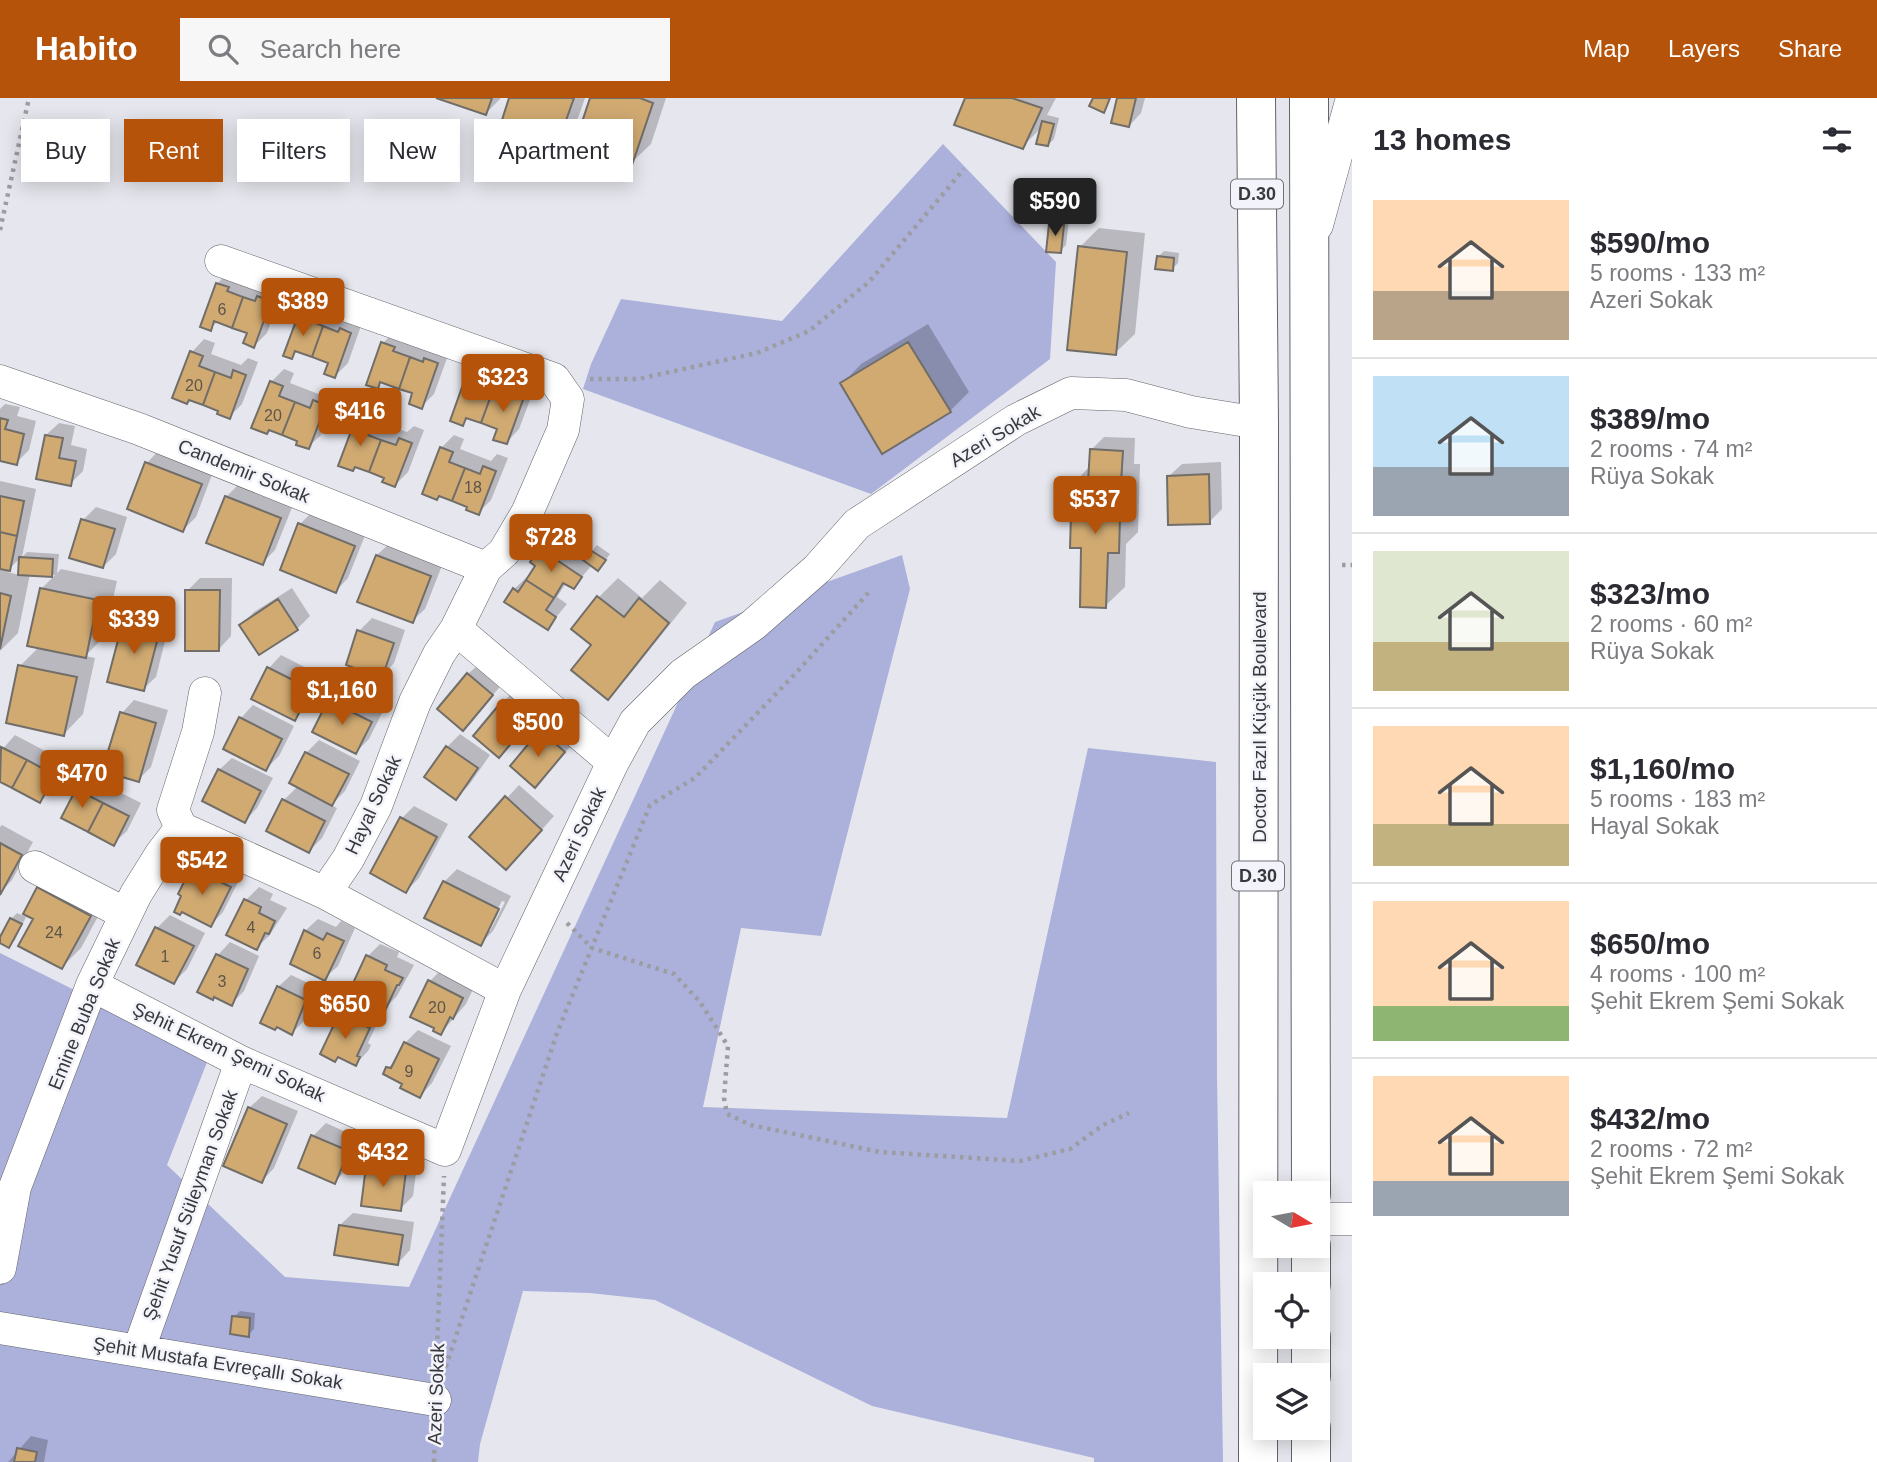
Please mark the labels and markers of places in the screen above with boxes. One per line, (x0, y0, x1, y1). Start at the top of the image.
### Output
pin: $590 (1014, 178, 1096, 238)
pin: $389 (262, 278, 344, 338)
pin: $323 (462, 354, 544, 414)
pin: $416 (319, 388, 401, 448)
pin: $537 (1054, 476, 1136, 536)
pin: $728 (510, 514, 592, 574)
pin: $339 (93, 596, 175, 656)
pin: $1,160 (285, 668, 399, 727)
pin: $500 (497, 700, 579, 759)
pin: $470 (41, 750, 123, 810)
pin: $542 (161, 838, 243, 897)
pin: $650 (304, 982, 386, 1041)
pin: $432 (342, 1130, 424, 1189)

